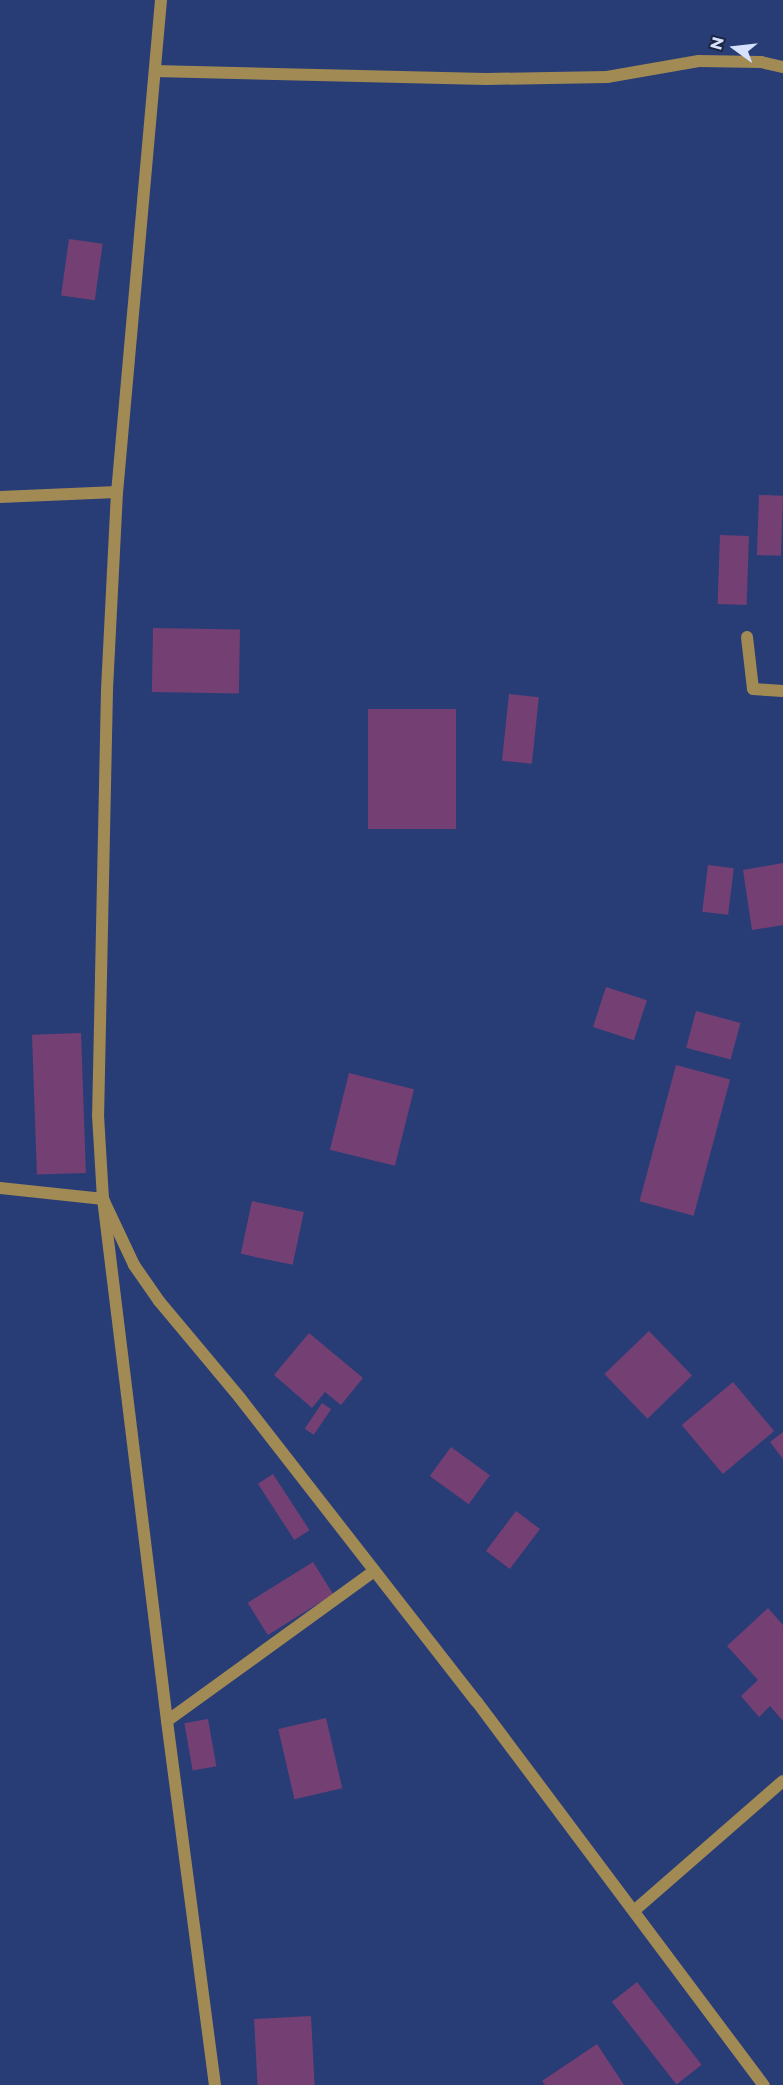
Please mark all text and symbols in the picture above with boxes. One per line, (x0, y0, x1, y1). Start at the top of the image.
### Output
north arrow (705, 18, 765, 78)
text: N (706, 35, 728, 52)

